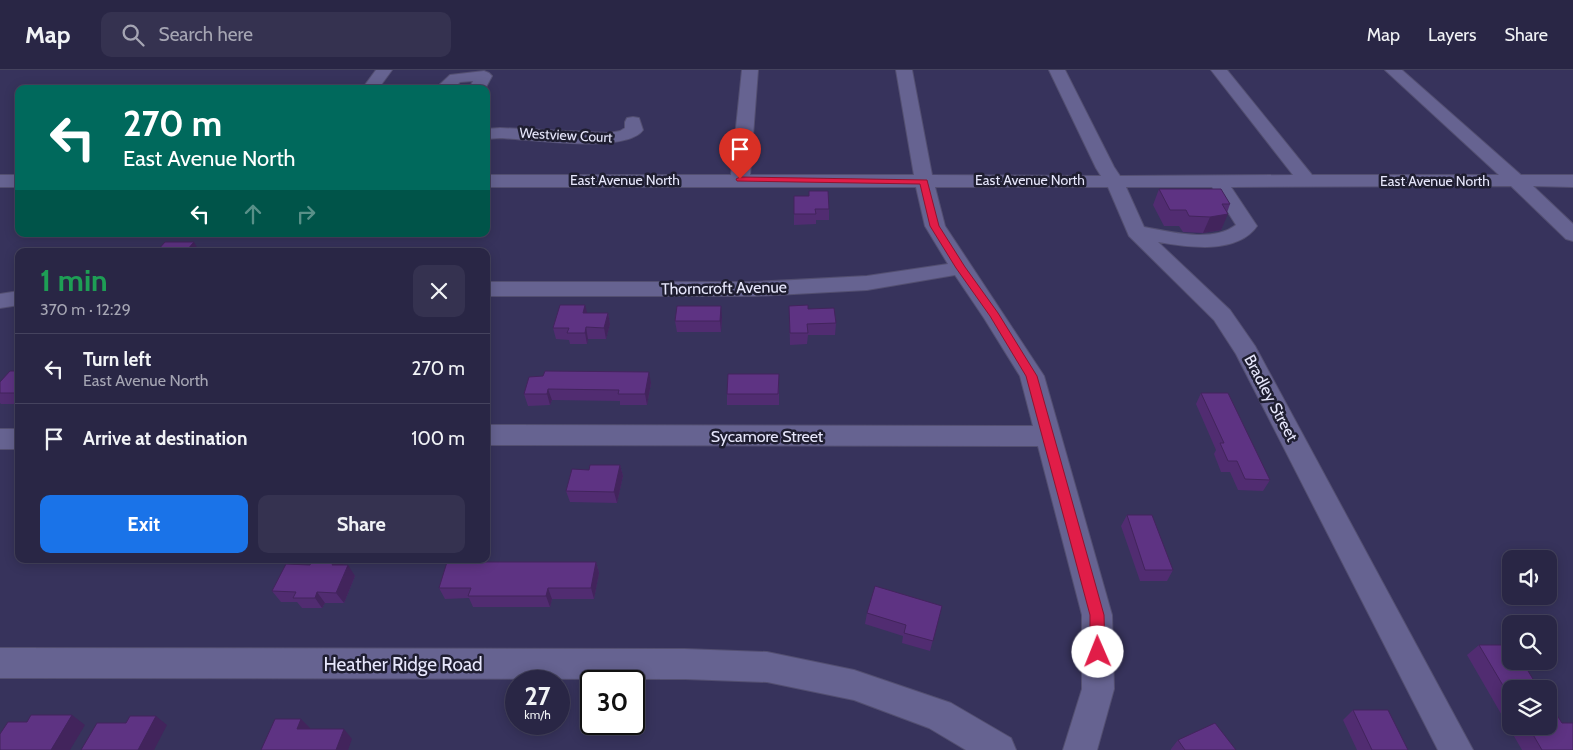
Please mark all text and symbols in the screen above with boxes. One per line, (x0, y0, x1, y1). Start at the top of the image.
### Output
search box (101, 12, 451, 57)
text: Map (25, 20, 71, 49)
icon: search (119, 21, 147, 49)
text: Search here (159, 23, 253, 46)
text: Map (1367, 24, 1400, 46)
text: Layers (1428, 24, 1477, 46)
text: Share (1505, 24, 1548, 46)
text: 270 m (123, 102, 222, 145)
icon: left (40, 105, 105, 170)
street label: Westview Court (519, 124, 613, 146)
pin (719, 128, 761, 179)
icon: arrive (726, 135, 754, 163)
text: East Avenue North (123, 145, 296, 172)
street label: East Avenue North (570, 171, 680, 189)
street label: East Avenue North (975, 171, 1085, 189)
street label: East Avenue North (1380, 172, 1490, 190)
icon: left (186, 200, 214, 228)
icon: ahead (239, 200, 267, 228)
icon: right (292, 200, 320, 228)
text: 1 min (40, 262, 108, 299)
button: close (413, 265, 465, 317)
street label: Thorncroft Avenue (661, 277, 787, 299)
text: 370 m · 12:29 (40, 300, 131, 319)
text: Turn left (83, 348, 151, 371)
street label: Bradley Street (1240, 351, 1302, 445)
icon: left (40, 355, 68, 383)
text: 270 m (411, 357, 465, 380)
text: East Avenue North (83, 371, 208, 390)
icon: arrive (40, 425, 68, 453)
text: Arrive at destination (83, 427, 247, 450)
text: 100 m (411, 427, 465, 450)
street label: Sycamore Street (711, 427, 824, 446)
button: Exit (40, 495, 248, 553)
button: Share (258, 495, 465, 553)
map controls (1502, 550, 1557, 735)
button: sound (1502, 550, 1557, 605)
button: search (1502, 615, 1557, 670)
position arrow (1071, 625, 1123, 677)
street label: Heather Ridge Road (323, 653, 483, 676)
speed limit sign: 30 (580, 670, 645, 735)
button: layers (1502, 680, 1557, 735)
text: 27 (525, 681, 550, 711)
text: km/h (524, 707, 551, 722)

